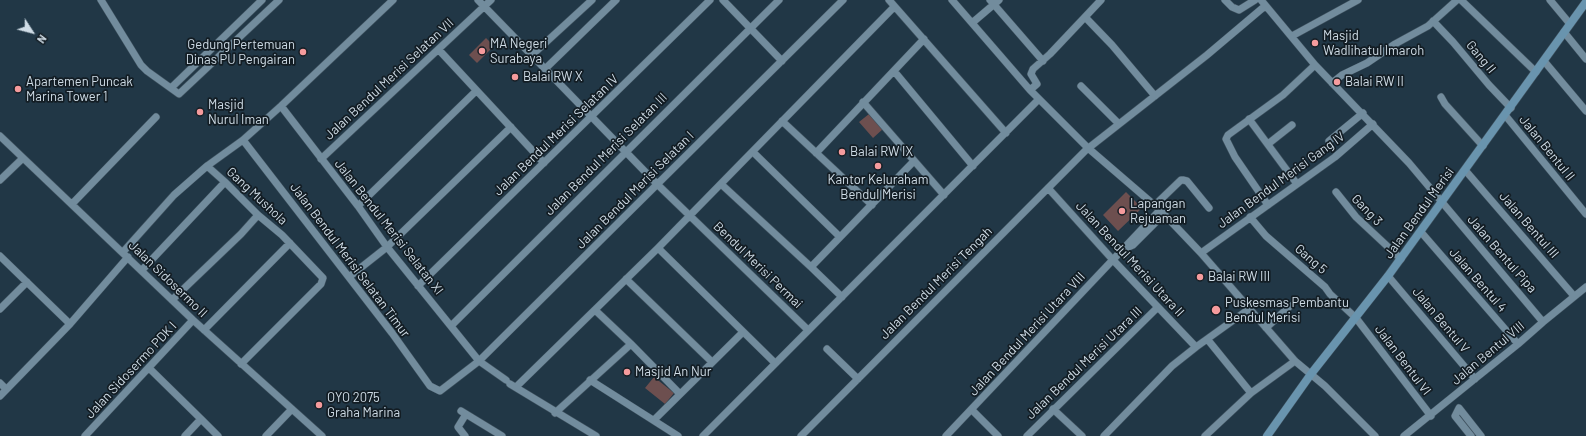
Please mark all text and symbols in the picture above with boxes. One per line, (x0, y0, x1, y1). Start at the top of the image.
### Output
north arrow (12, 12, 52, 52)
street label: Jalan Bendul Merisi Selatan VII (321, 15, 457, 143)
place label: Masjid Wadlihatul Imaroh (1323, 28, 1424, 59)
text: N (35, 33, 50, 46)
place label: MA Negeri Surabaya (490, 36, 547, 67)
place label: Gedung Pertemuan Dinas PU Pengairan (186, 37, 295, 68)
marker: Masjid Wadlihatul Imaroh (1310, 38, 1320, 48)
street label: Gang II (1463, 38, 1499, 76)
marker: MA Negeri Surabaya (477, 46, 487, 56)
marker: Gedung Pertemuan Dinas PU Pengairan (298, 47, 308, 57)
place label: Balai RW X (523, 69, 583, 85)
street label: Jalan Bendul Merisi Selatan IV (490, 71, 622, 199)
marker: Balai RW X (510, 72, 520, 82)
place label: Apartemen Puncak Marina Tower 1 (26, 74, 133, 105)
place label: Balai RW II (1345, 74, 1404, 90)
marker: Balai RW II (1332, 77, 1342, 87)
marker: Apartemen Puncak Marina Tower 1 (13, 84, 23, 94)
street label: Jalan Bendul Merisi Selatan III (542, 90, 670, 218)
place label: Masjid Nurul Iman (208, 97, 269, 128)
marker: Masjid Nurul Iman (195, 107, 205, 117)
street label: Jalan Bentul II (1516, 112, 1578, 184)
street label: Jalan Bendul Merisi Selatan I (573, 128, 697, 252)
street label: Jalan Bendul Merisi Gang IV (1214, 129, 1348, 231)
place label: Balai RW IX (850, 144, 913, 160)
marker: Balai RW IX (837, 147, 847, 157)
street label: Jalan Bendul Merisi Selatan XI (331, 156, 447, 298)
marker: Kantor Keluraham Bendul Merisi (873, 161, 883, 171)
street label: Gang Mushola (223, 164, 291, 228)
street label: Jalan Bendul Merisi (1381, 164, 1457, 262)
place label: Kantor Keluraham Bendul Merisi (828, 172, 928, 203)
street label: Jalan Bendul Merisi Selatan Timur (287, 180, 413, 340)
street label: Jalan Bentul III (1496, 189, 1562, 261)
street label: Gang 3 (1348, 191, 1386, 229)
place label: Lapangan Rejuaman (1130, 196, 1186, 227)
street label: Jalan Bendul Merisi Utara II (1072, 198, 1188, 320)
marker: Lapangan Rejuaman (1117, 206, 1127, 216)
street label: Jalan Bentul Pipa (1464, 212, 1540, 296)
street label: Bendul Merisi Permai (710, 218, 806, 312)
street label: Jalan Bendul Merisi Tengah (877, 224, 995, 342)
street label: Jalan Sidosermo II (125, 237, 211, 321)
street label: Gang 5 (1292, 241, 1330, 277)
street label: Jalan Bentul 4 (1446, 245, 1510, 315)
street label: Jalan Bendul Merisi Utara VIII (966, 269, 1088, 399)
place label: Balai RW III (1208, 269, 1270, 285)
marker: Balai RW III (1195, 272, 1205, 282)
street label: Jalan Bentul V (1409, 284, 1473, 356)
place label: Puskesmas Pembantu Bendul Merisi (1225, 295, 1349, 326)
street label: Jalan Bendul Merisi Utara III (1023, 303, 1145, 423)
marker: Puskesmas Pembantu Bendul Merisi (1210, 304, 1222, 316)
street label: Jalan Sidosermo PDK I (82, 318, 180, 422)
street label: Jalan Bentul VIII (1448, 318, 1528, 388)
street label: Jalan Bentul VI (1372, 322, 1434, 398)
place label: Masjid An Nur (635, 364, 711, 380)
marker: Masjid An Nur (622, 367, 632, 377)
place label: OYO 2075 Graha Marina (327, 390, 400, 421)
marker: OYO 2075 Graha Marina (314, 400, 324, 410)

